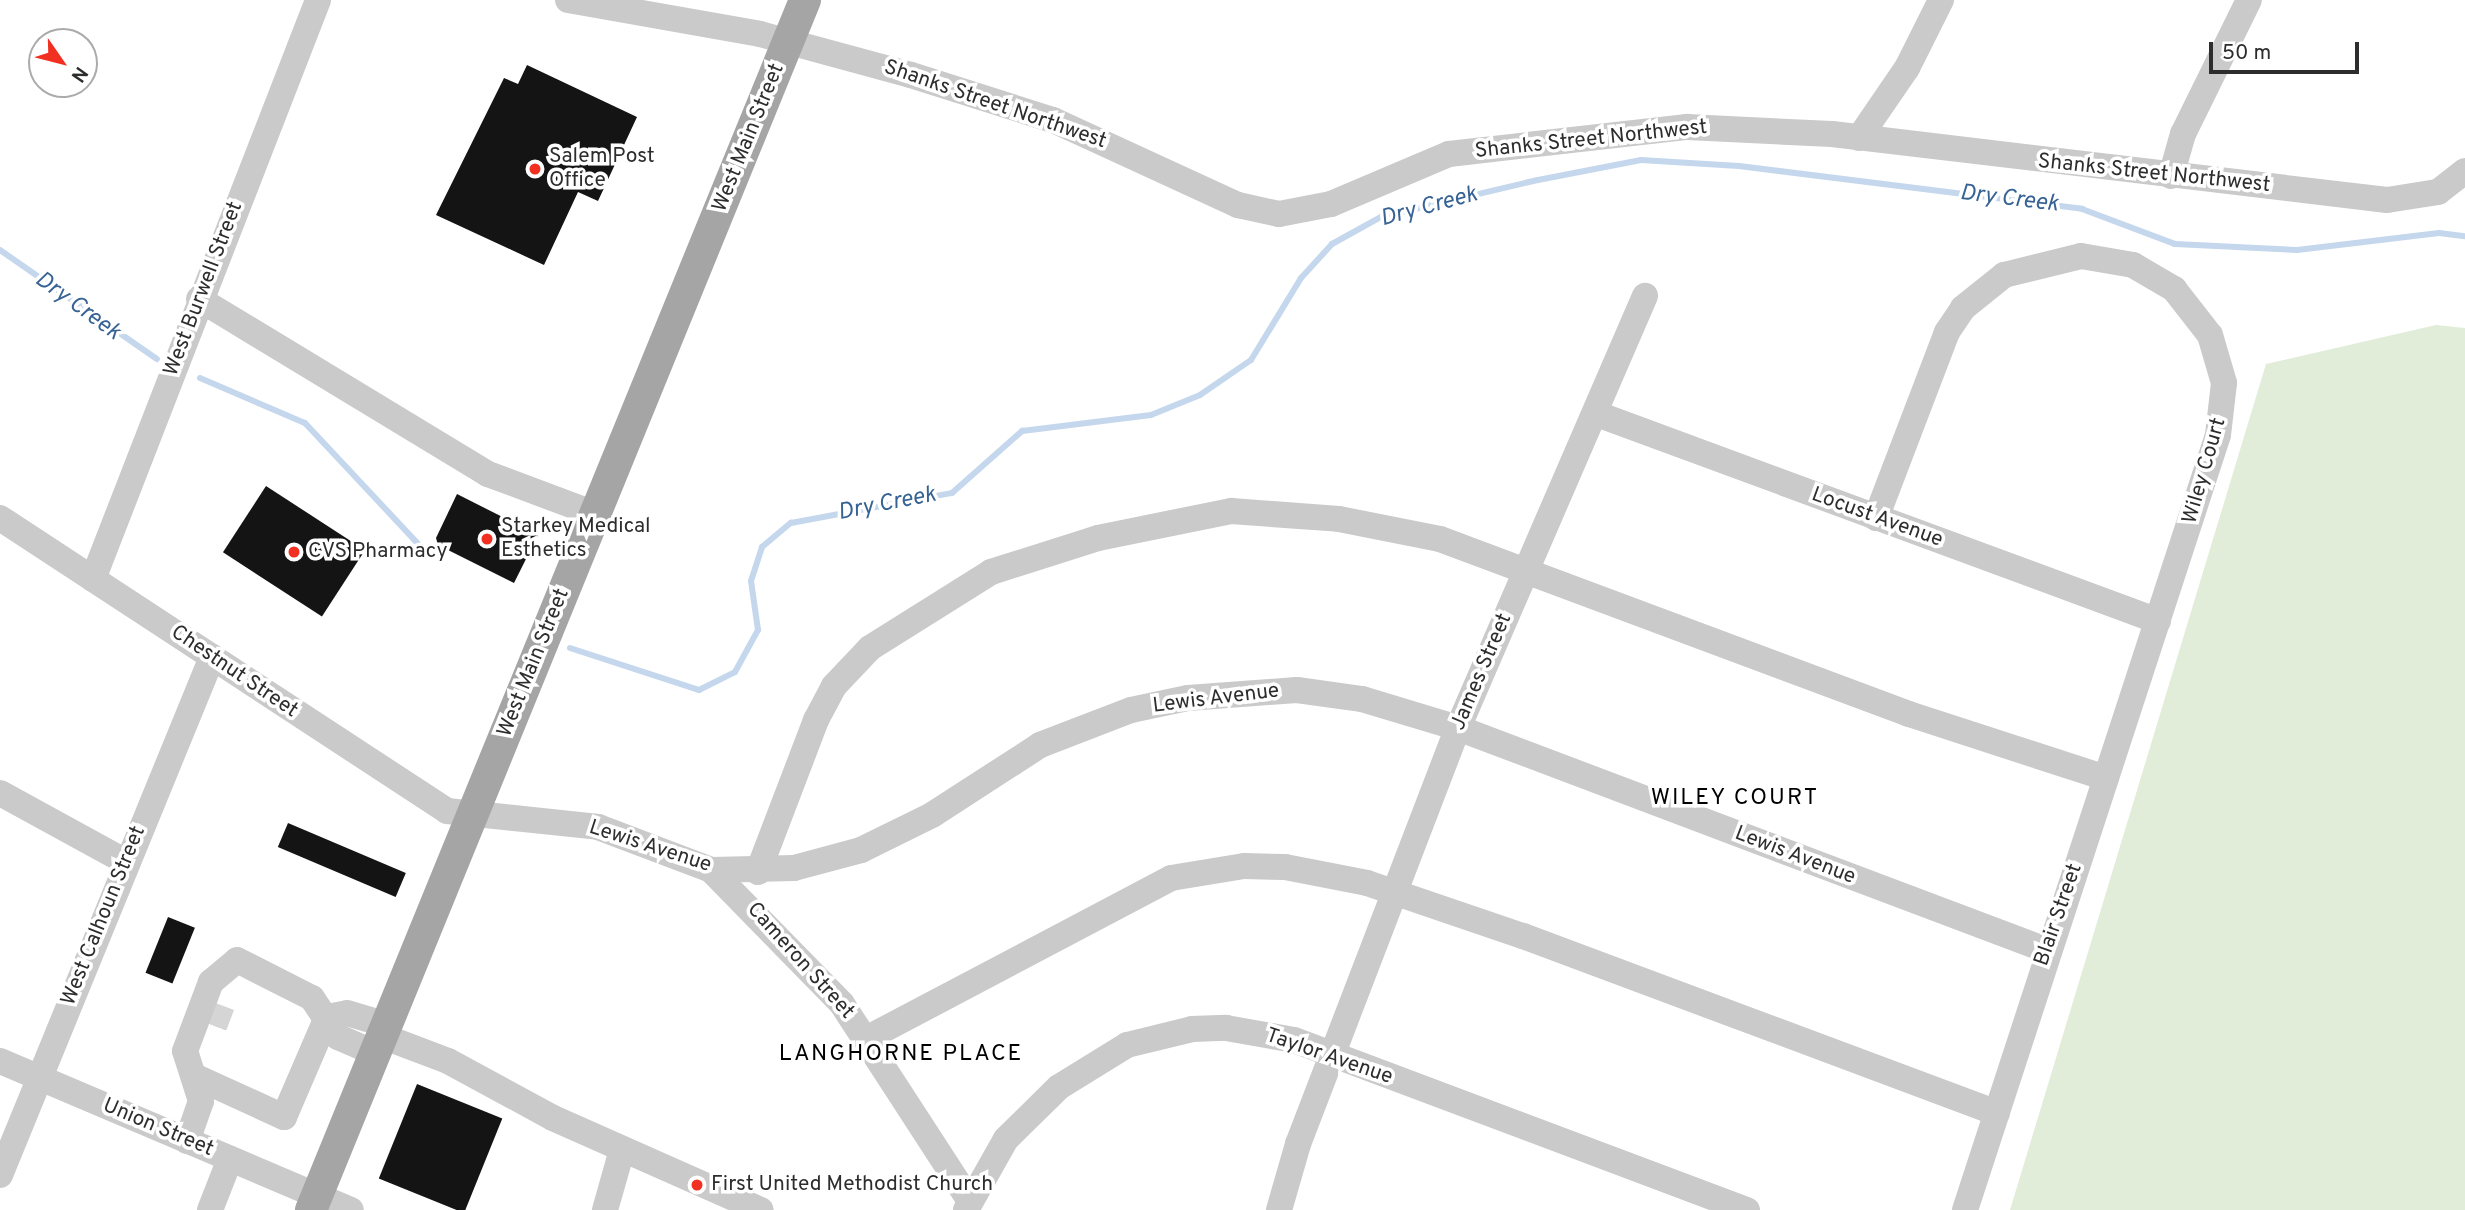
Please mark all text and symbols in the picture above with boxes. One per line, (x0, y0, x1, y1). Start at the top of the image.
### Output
north arrow (28, 28, 98, 98)
scale bar (2213, 28, 2364, 72)
text: 50 m (2222, 40, 2271, 67)
street label: Shanks Street Northwest (880, 55, 1110, 155)
street label: West Main Street (708, 60, 790, 216)
text: N (65, 61, 92, 86)
street label: Shanks Street Northwest (1474, 115, 1708, 165)
place label: Salem Post Office (549, 144, 655, 194)
street label: Shanks Street Northwest (2037, 149, 2271, 199)
marker: Salem Post Office (527, 161, 543, 177)
water label: Dry Creek (1958, 180, 2060, 220)
water label: Dry Creek (1378, 182, 1480, 234)
street label: West Burwell Street (159, 198, 249, 380)
water label: Dry Creek (29, 267, 125, 347)
street label: Wiley Court (2178, 415, 2232, 527)
water label: Dry Creek (836, 482, 938, 528)
street label: Locust Avenue (1808, 482, 1946, 554)
place label: Starkey Medical Esthetics (501, 514, 650, 564)
marker: Starkey Medical Esthetics (479, 531, 495, 547)
place label: CVS Pharmacy (308, 539, 448, 565)
marker: CVS Pharmacy (286, 544, 302, 560)
street label: West Main Street (493, 585, 575, 741)
street label: James Street (1446, 610, 1518, 734)
street label: Chestnut Street (166, 620, 302, 724)
street label: Lewis Avenue (1151, 679, 1281, 719)
district label: WILEY COURT (1652, 785, 1818, 813)
street label: Lewis Avenue (585, 815, 715, 879)
street label: Lewis Avenue (1731, 821, 1859, 891)
street label: West Calhoun Street (56, 823, 152, 1009)
street label: Blair Street (2030, 861, 2088, 969)
street label: Cameron Street (741, 897, 859, 1025)
street label: Taylor Avenue (1262, 1023, 1396, 1091)
district label: LANGHORNE PLACE (781, 1041, 1021, 1069)
street label: Union Street (99, 1093, 217, 1163)
place label: First United Methodist Church (711, 1172, 993, 1198)
marker: First United Methodist Church (689, 1177, 705, 1193)

